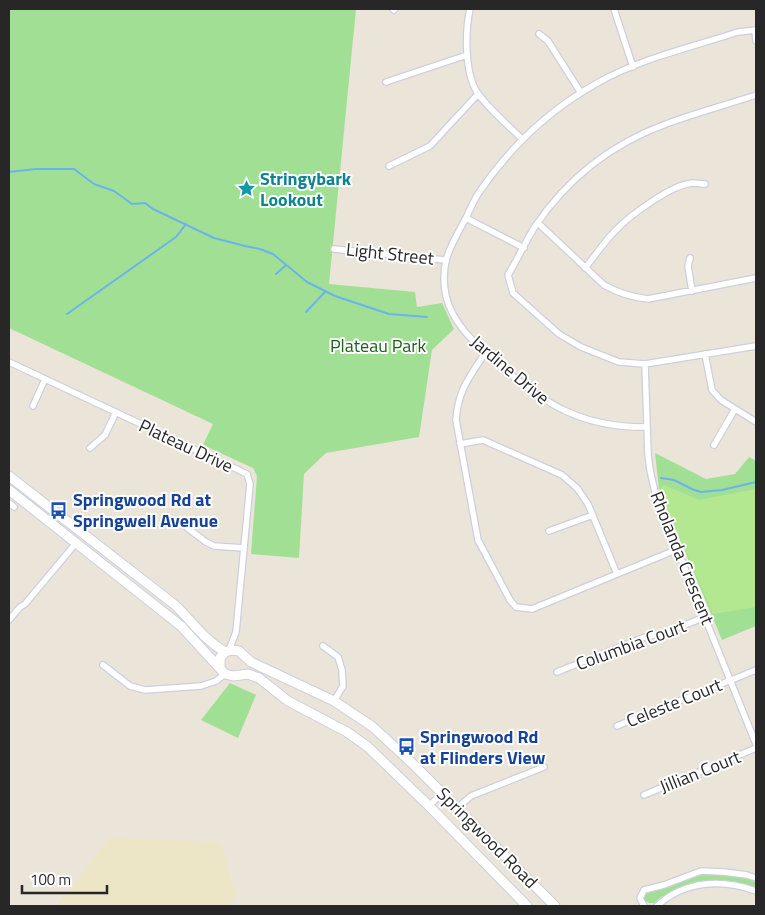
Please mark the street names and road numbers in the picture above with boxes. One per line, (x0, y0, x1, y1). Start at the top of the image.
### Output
street label: Light Street (345, 235, 436, 272)
street label: Jardine Drive (465, 328, 556, 411)
street label: Plateau Drive (135, 412, 238, 479)
street label: Rholanda Crescent (643, 487, 722, 629)
street label: Columbia Court (572, 612, 690, 677)
street label: Celeste Court (622, 671, 726, 734)
street label: Jillian Court (655, 743, 745, 800)
street label: Springwood Road (431, 781, 544, 894)

